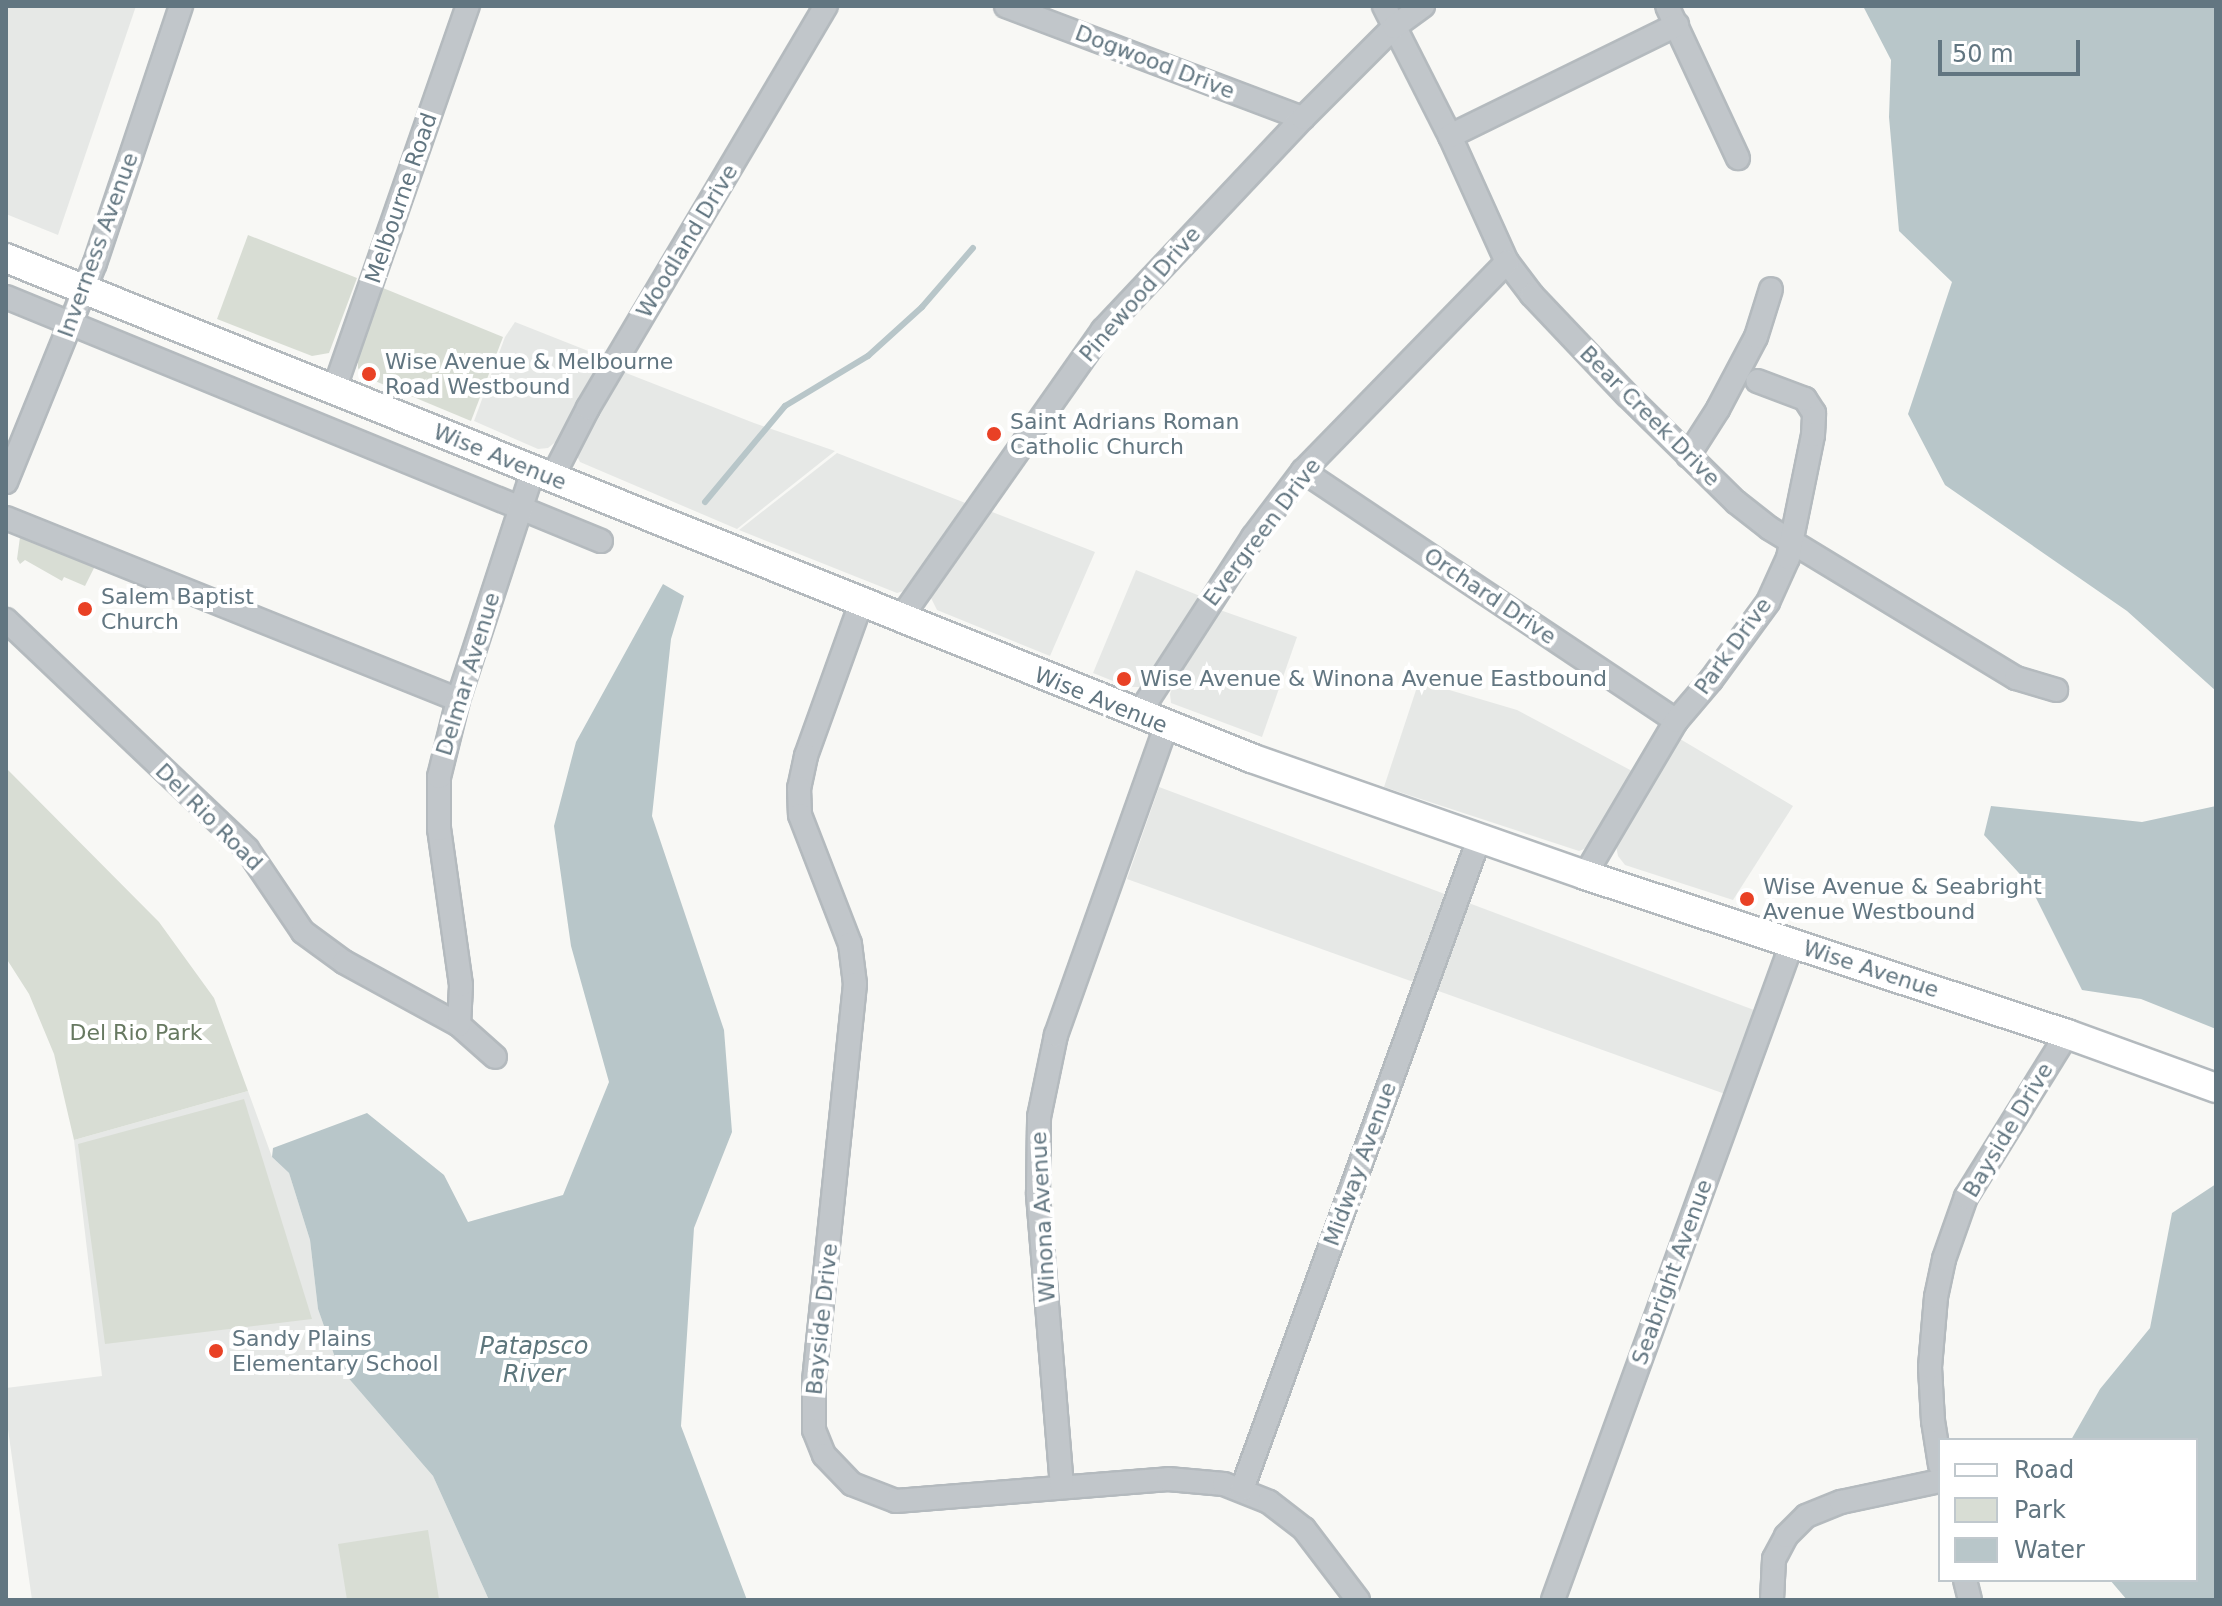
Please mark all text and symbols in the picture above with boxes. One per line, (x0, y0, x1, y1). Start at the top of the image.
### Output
street label: Dogwood Drive (1071, 19, 1239, 105)
scale bar (1942, 24, 2084, 74)
text: 50 m (1952, 40, 2014, 68)
street label: Melbourne Road (359, 109, 443, 287)
street label: Inverness Avenue (52, 149, 144, 341)
street label: Woodland Drive (631, 159, 743, 323)
street label: Pinewood Drive (1074, 221, 1206, 367)
street label: Bear Creek Drive (1574, 340, 1726, 492)
place label: Wise Avenue & Melbourne Road Westbound (385, 348, 673, 400)
marker: Wise Avenue & Melbourne Road Westbound (360, 365, 378, 383)
place label: Saint Adrians Roman Catholic Church (1010, 408, 1239, 460)
street label: Wise Avenue (430, 418, 570, 496)
marker: Saint Adrians Roman Catholic Church (985, 425, 1003, 443)
street label: Evergreen Drive (1198, 453, 1326, 611)
street label: Orchard Drive (1419, 542, 1561, 650)
place label: Salem Baptist Church (101, 583, 254, 634)
street label: Delmar Avenue (431, 589, 505, 759)
street label: Park Drive (1689, 592, 1777, 700)
marker: Salem Baptist Church (76, 600, 94, 618)
street label: Wise Avenue (1031, 661, 1171, 739)
place label: Wise Avenue & Winona Avenue Eastbound (1140, 666, 1607, 692)
marker: Wise Avenue & Winona Avenue Eastbound (1115, 670, 1133, 688)
street label: Del Rio Road (150, 758, 268, 876)
place label: Wise Avenue & Seabright Avenue Westbound (1763, 873, 2042, 924)
marker: Wise Avenue & Seabright Avenue Westbound (1738, 890, 1756, 908)
street label: Wise Avenue (1800, 935, 1942, 1003)
park label: Del Rio Park (70, 1020, 202, 1046)
street label: Bayside Drive (1957, 1058, 2059, 1202)
street label: Midway Avenue (1318, 1079, 1402, 1249)
street label: Winona Avenue (1025, 1131, 1061, 1303)
street label: Seabright Avenue (1626, 1176, 1718, 1368)
street label: Bayside Drive (801, 1242, 843, 1396)
place label: Sandy Plains Elementary School (232, 1325, 439, 1376)
water label: Patapsco River (480, 1333, 588, 1389)
marker: Sandy Plains Elementary School (207, 1342, 225, 1360)
legend (1938, 1438, 2198, 1582)
text: Road (2014, 1456, 2074, 1484)
text: Park (2014, 1496, 2066, 1524)
text: Water (2014, 1536, 2085, 1564)

